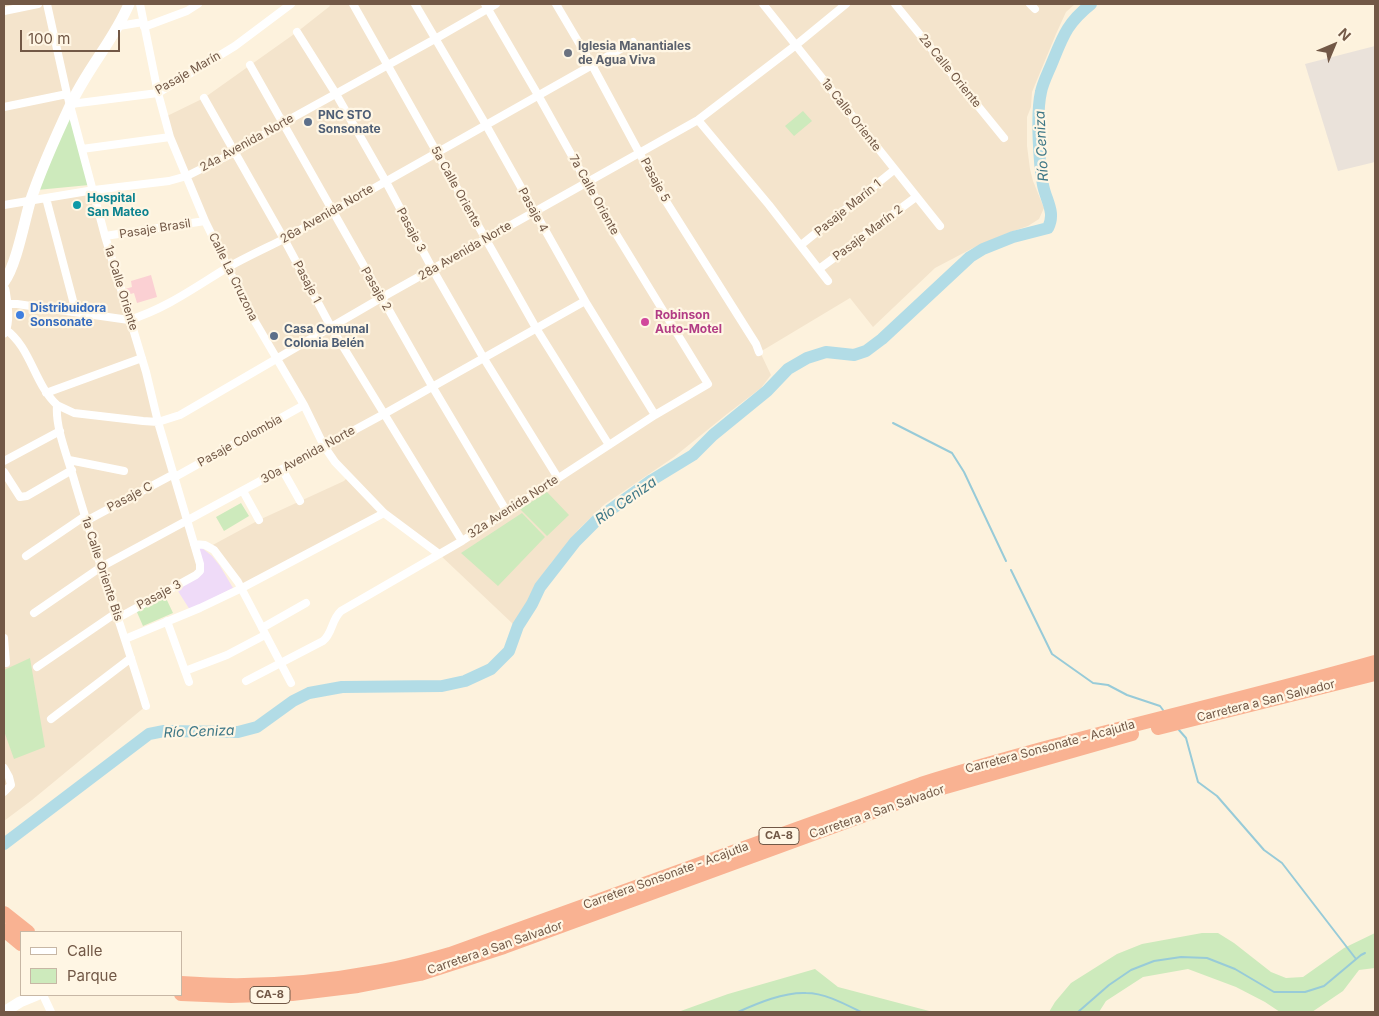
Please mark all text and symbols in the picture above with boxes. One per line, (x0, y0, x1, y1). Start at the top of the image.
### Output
scale bar (22, 20, 122, 52)
north arrow (1309, 20, 1359, 70)
text: N (1335, 24, 1355, 44)
text: 100 m (28, 29, 70, 48)
street label: 2a Calle Oriente (916, 31, 984, 111)
place label: Iglesia Manantiales de Agua Viva (578, 39, 691, 67)
marker: Iglesia Manantiales de Agua Viva (562, 47, 574, 59)
street label: Pasaje Marín (153, 49, 223, 97)
street label: 1a Calle Oriente (818, 76, 884, 154)
place label: PNC STO Sonsonate (318, 108, 381, 136)
water label: Río Ceniza (1032, 110, 1052, 182)
street label: 24a Avenida Norte (198, 111, 296, 175)
marker: PNC STO Sonsonate (302, 116, 314, 128)
street label: 5a Calle Oriente (428, 144, 484, 230)
street label: 7a Calle Oriente (566, 152, 622, 238)
street label: Pasaje 5 (637, 155, 673, 205)
street label: Pasaje Marín 1 (812, 177, 884, 239)
street label: 26a Avenida Norte (278, 182, 376, 246)
street label: Pasaje 4 (515, 185, 551, 235)
place label: Hospital San Mateo (87, 191, 149, 219)
marker: Hospital San Mateo (71, 199, 83, 211)
street label: Pasaje Marín 2 (830, 202, 906, 264)
street label: Pasaje 3 (393, 205, 429, 255)
street label: Pasaje Brasil (118, 216, 192, 242)
street label: 28a Avenida Norte (416, 219, 514, 283)
street label: Calle La Cruzona (205, 231, 261, 323)
street label: 1a Calle Oriente (101, 244, 141, 332)
street label: Pasaje 1 (290, 258, 324, 306)
street label: Pasaje 2 (358, 265, 394, 313)
place label: Distribuidora Sonsonate (30, 301, 106, 329)
place label: Robinson Auto-Motel (655, 308, 722, 336)
marker: Distribuidora Sonsonate (14, 309, 26, 321)
marker: Robinson Auto-Motel (639, 316, 651, 328)
place label: Casa Comunal Colonia Belén (284, 322, 369, 350)
marker: Casa Comunal Colonia Belén (268, 330, 280, 342)
street label: Pasaje Colombia (195, 412, 285, 470)
street label: 30a Avenida Norte (258, 423, 358, 487)
street label: 32a Avenida Norte (465, 472, 561, 542)
water label: Río Ceniza (592, 474, 660, 528)
street label: Pasaje C (105, 479, 155, 515)
street label: 1a Calle Oriente Bis (78, 515, 126, 623)
street label: Pasaje 3 (134, 577, 184, 613)
street label: Carretera a San Salvador (1195, 677, 1337, 725)
street label: Carretera Sonsonate - Acajutla (964, 717, 1136, 777)
water label: Río Ceniza (163, 722, 235, 742)
street label: Carretera a San Salvador (808, 782, 946, 842)
road number: CA-8 (759, 828, 799, 844)
street label: Carretera Sonsonate - Acajutla (581, 839, 751, 913)
street label: Carretera a San Salvador (426, 918, 564, 978)
legend (20, 931, 182, 996)
text: Calle (67, 941, 102, 960)
text: Parque (67, 966, 117, 985)
road number: CA-8 (250, 986, 290, 1004)

